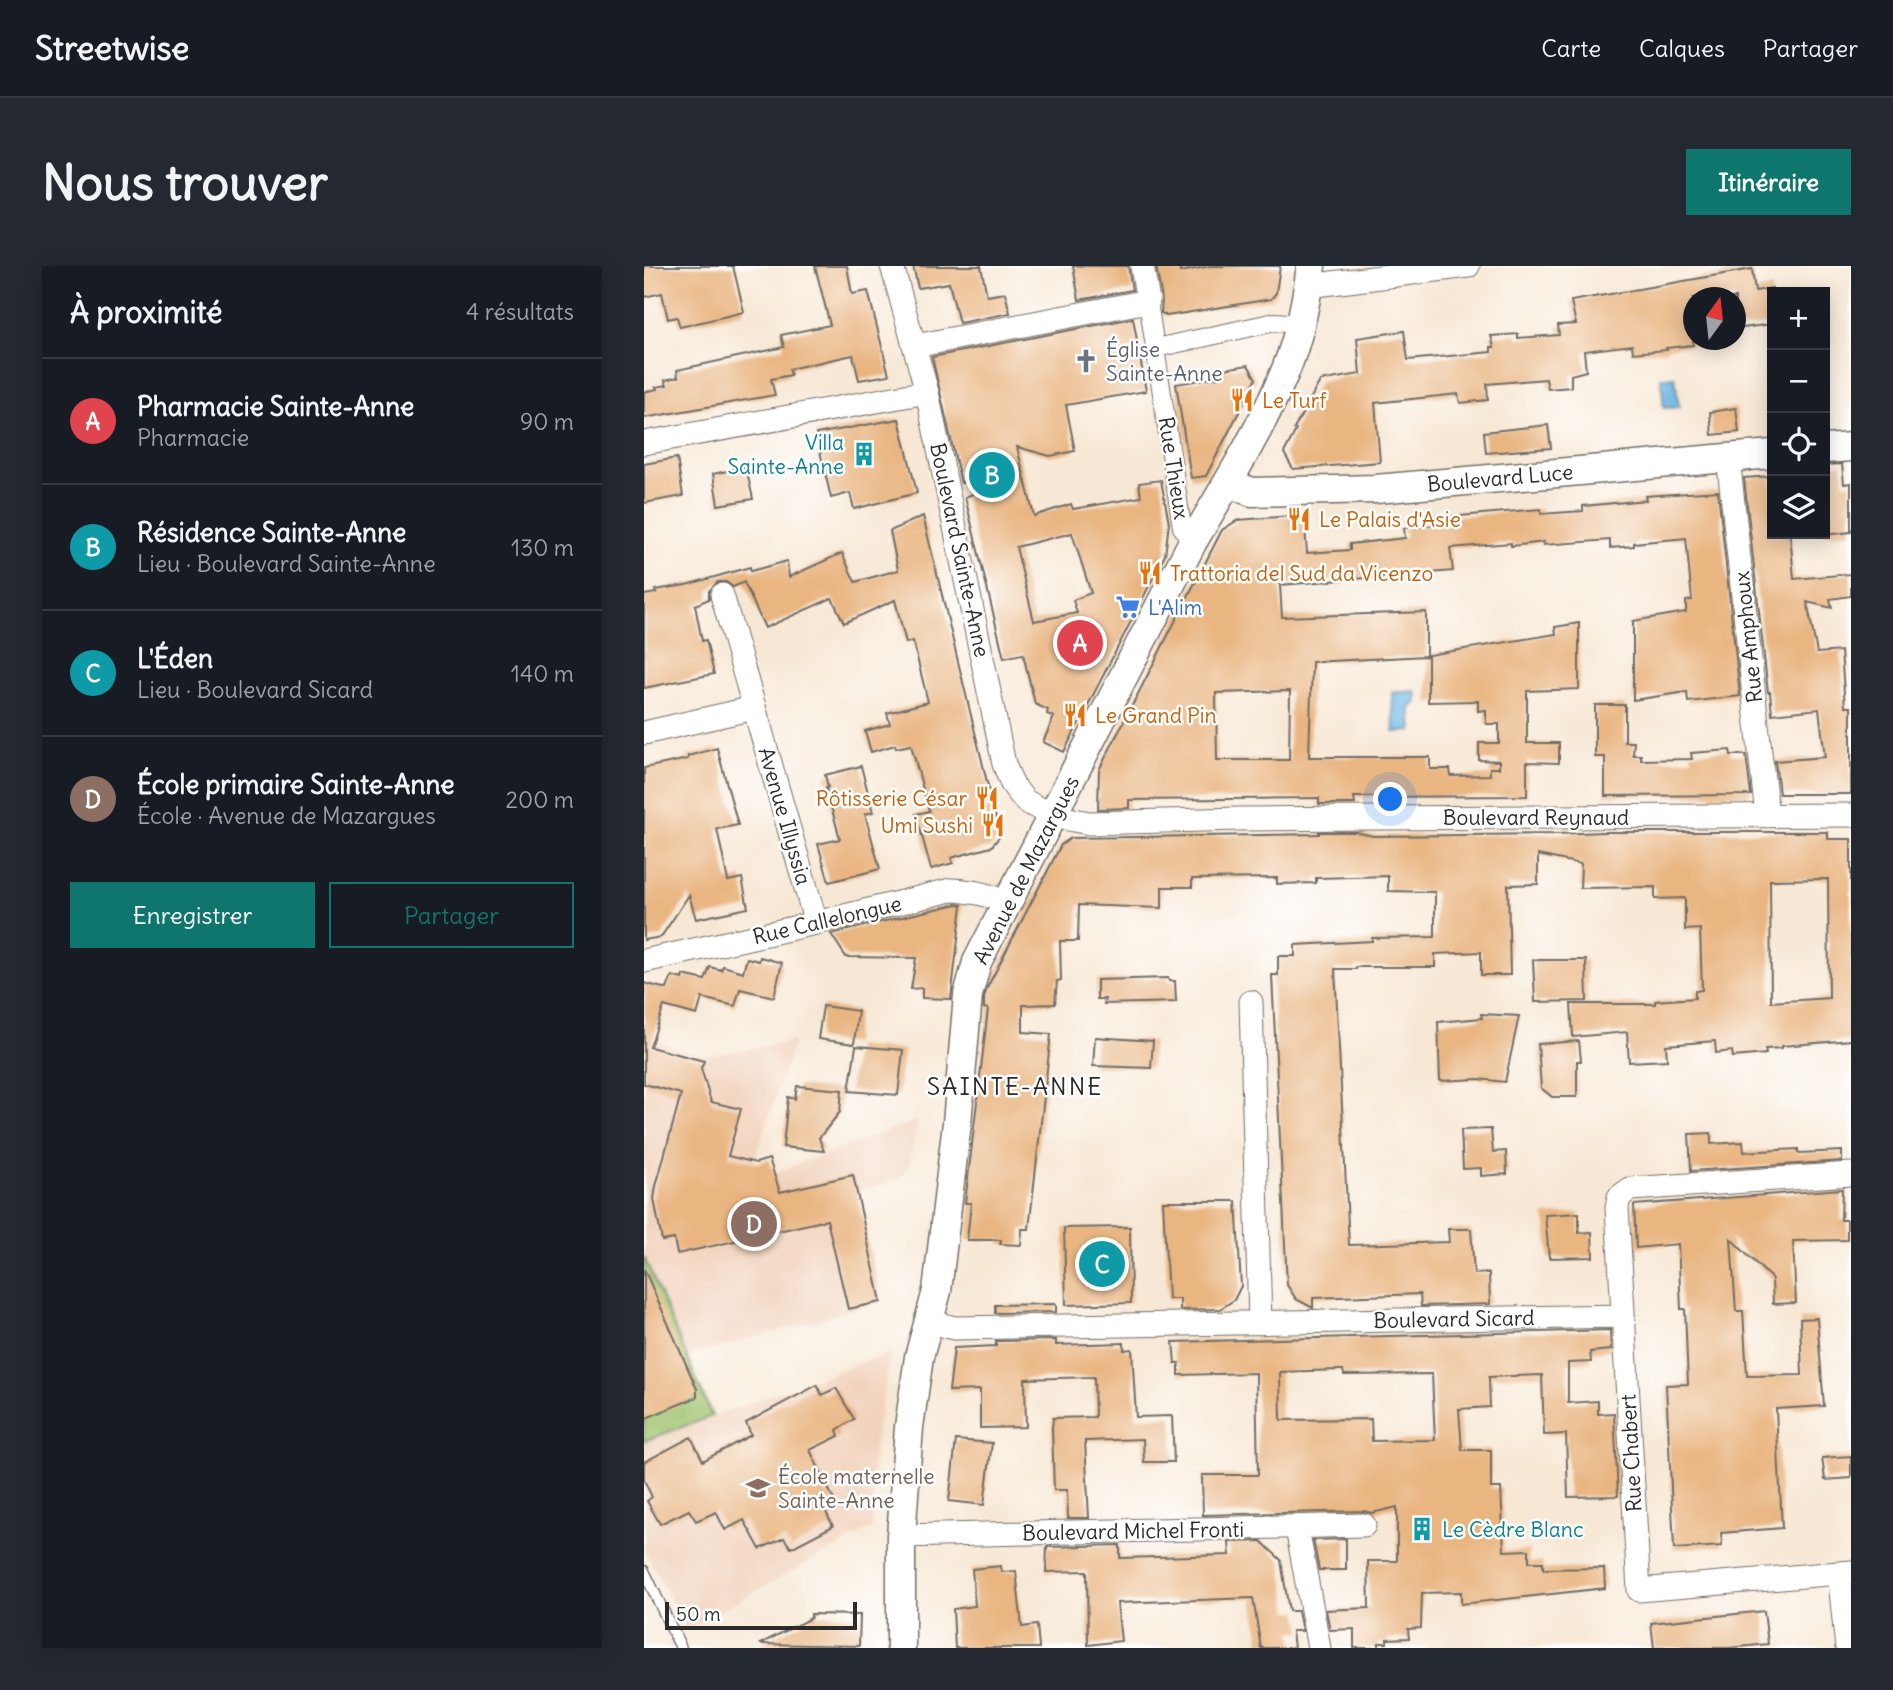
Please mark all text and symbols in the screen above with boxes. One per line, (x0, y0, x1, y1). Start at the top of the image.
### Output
text: Streetwise (35, 27, 189, 69)
text: Carte (1541, 33, 1601, 63)
text: Calques (1639, 33, 1725, 63)
text: Partager (1763, 33, 1858, 63)
button: Itinéraire (1686, 149, 1851, 215)
text: Nous trouver (42, 152, 328, 213)
north arrow (1683, 287, 1746, 350)
map controls (1767, 287, 1830, 539)
button: + (1767, 287, 1830, 350)
text: À proximité (70, 293, 222, 331)
text: 4 résultats (466, 297, 574, 326)
place label: Église Sainte-Anne (1106, 336, 1223, 387)
church icon: Église Sainte-Anne (1072, 347, 1100, 375)
button: − (1767, 350, 1830, 413)
restaurant icon: Le Turf (1228, 386, 1256, 414)
place label: Le Turf (1262, 387, 1327, 414)
text: Pharmacie Sainte-Anne (137, 390, 414, 423)
text: A (86, 407, 100, 436)
text: 90 m (520, 407, 574, 436)
button: locate (1767, 413, 1830, 476)
street label: Rue Thieux (1153, 415, 1195, 521)
text: Pharmacie (137, 423, 249, 452)
place label: Villa Sainte-Anne (727, 429, 844, 480)
building icon: Villa Sainte-Anne (850, 440, 878, 468)
street label: Boulevard Sainte-Anne (925, 441, 995, 659)
pin: B (969, 449, 1015, 501)
street label: Boulevard Luce (1426, 458, 1574, 498)
button: layers (1767, 476, 1830, 539)
restaurant icon: Le Palais d'Asie (1285, 505, 1313, 533)
place label: Le Palais d'Asie (1319, 506, 1461, 533)
text: Résidence Sainte-Anne (137, 516, 406, 549)
text: B (85, 533, 101, 562)
text: 130 m (511, 533, 574, 562)
text: Lieu · Boulevard Sainte-Anne (137, 549, 436, 578)
restaurant icon: Trattoria del Sud da Vicenzo (1136, 559, 1164, 587)
place label: Trattoria del Sud da Vicenzo (1170, 560, 1433, 587)
street label: Rue Amphoux (1728, 570, 1768, 704)
supermarket icon: L'Alim (1114, 593, 1142, 621)
place label: L'Alim (1148, 594, 1202, 621)
pin: A (1057, 617, 1103, 669)
text: L'Éden (137, 642, 213, 675)
text: C (85, 659, 101, 688)
text: 140 m (511, 659, 574, 688)
text: Lieu · Boulevard Sicard (137, 675, 373, 704)
restaurant icon: Le Grand Pin (1061, 701, 1089, 729)
place label: Le Grand Pin (1095, 702, 1217, 729)
street label: Avenue Illyssia (752, 744, 818, 888)
text: École primaire Sainte-Anne (137, 768, 455, 801)
street label: Avenue de Mazargues (967, 771, 1085, 969)
your location (1373, 782, 1407, 816)
restaurant icon: Rôtisserie César (973, 784, 1001, 812)
text: D (85, 785, 101, 814)
text: 200 m (505, 785, 574, 814)
place label: Rôtisserie César (816, 785, 967, 812)
text: École · Avenue de Mazargues (137, 801, 436, 830)
street label: Boulevard Reynaud (1443, 804, 1629, 831)
restaurant icon: Umi Sushi (979, 811, 1007, 839)
place label: Umi Sushi (880, 812, 973, 839)
button: Enregistrer (70, 882, 315, 948)
button: Partager (329, 882, 574, 948)
street label: Rue Callelongue (750, 890, 904, 950)
district label: SAINTE-ANNE (927, 1071, 1103, 1101)
pin: D (731, 1198, 777, 1250)
pin: C (1079, 1238, 1125, 1290)
street label: Boulevard Sicard (1373, 1304, 1535, 1334)
street label: Rue Chabert (1614, 1393, 1648, 1513)
place label: École maternelle Sainte-Anne (778, 1463, 935, 1514)
school or university icon: École maternelle Sainte-Anne (744, 1474, 772, 1502)
building icon: Le Cèdre Blanc (1408, 1515, 1436, 1543)
street label: Boulevard Michel Fronti (1022, 1516, 1244, 1546)
place label: Le Cèdre Blanc (1442, 1516, 1584, 1543)
scale bar (665, 1599, 858, 1631)
text: 50 m (676, 1602, 721, 1626)

